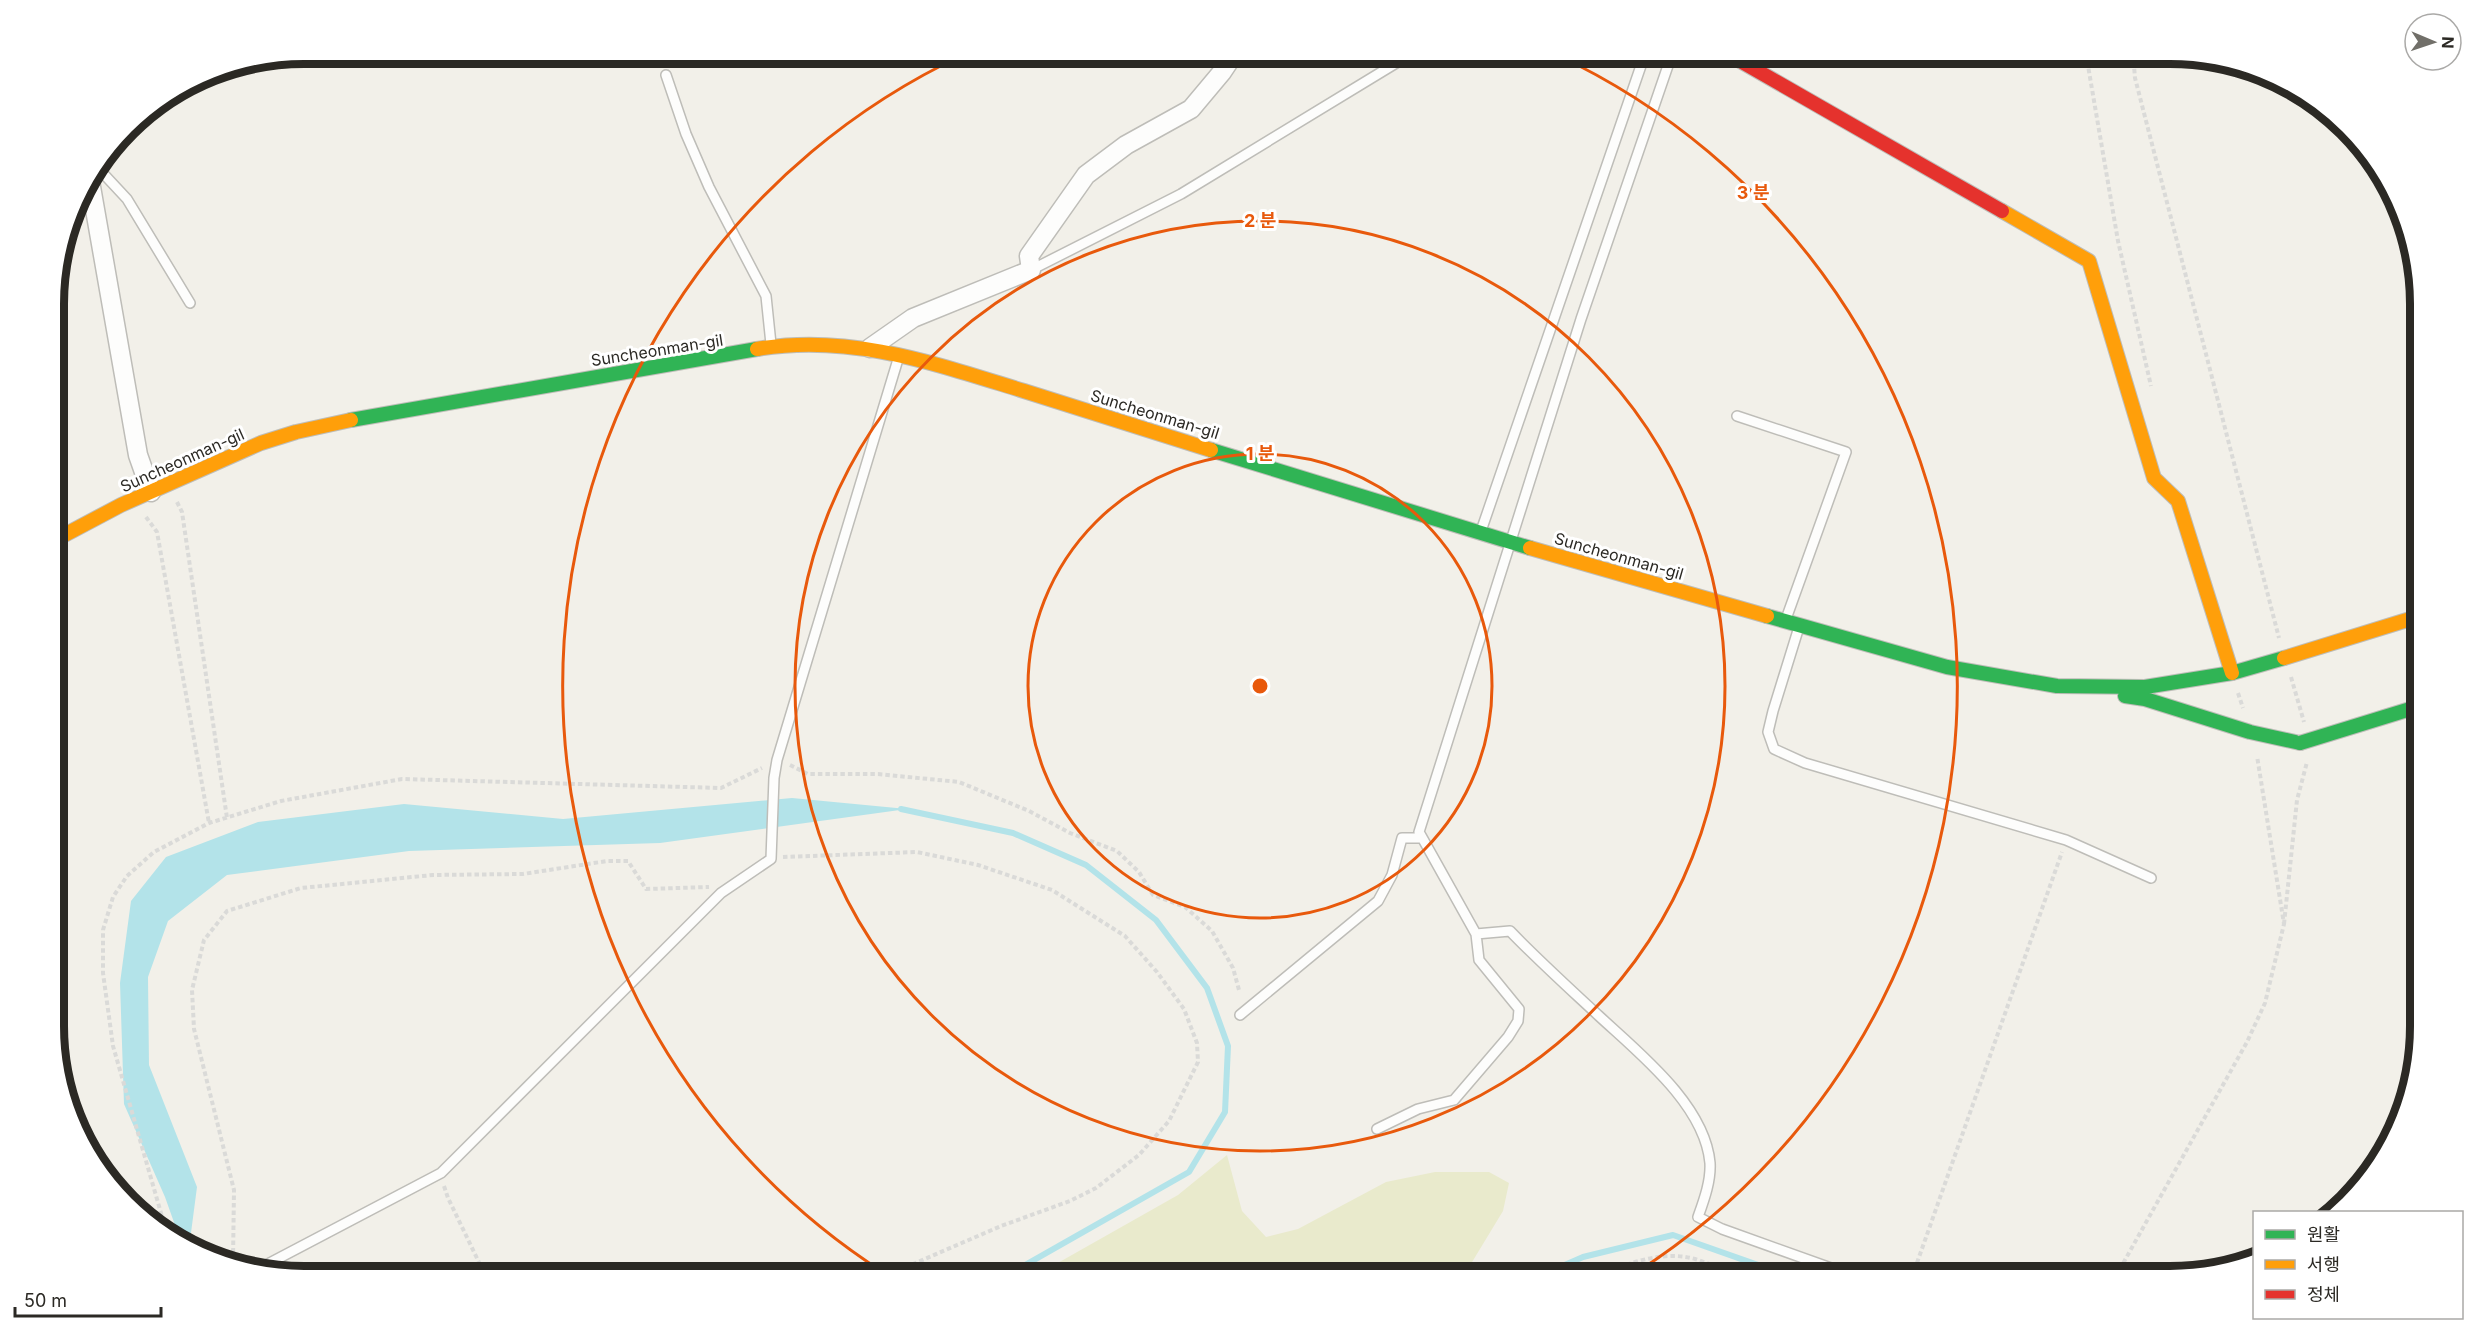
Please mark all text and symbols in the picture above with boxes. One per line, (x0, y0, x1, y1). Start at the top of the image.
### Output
north arrow (2403, 12, 2463, 72)
text: N (2438, 36, 2458, 49)
text: 3 분 (1737, 182, 1770, 203)
text: 2 분 (1244, 210, 1277, 231)
street label: Suncheonman-gil (589, 330, 725, 370)
street label: Suncheonman-gil (1088, 385, 1222, 443)
street label: Suncheonman-gil (117, 424, 247, 496)
text: 1 분 (1246, 443, 1275, 464)
street label: Suncheonman-gil (1552, 528, 1686, 584)
centre of rings (1250, 676, 1270, 696)
legend (2253, 1211, 2463, 1319)
text: 원활 (2307, 1224, 2340, 1245)
text: 서행 (2307, 1254, 2340, 1275)
scale bar (15, 1280, 160, 1318)
text: 정체 (2307, 1284, 2340, 1305)
text: 50 m (24, 1290, 67, 1311)

